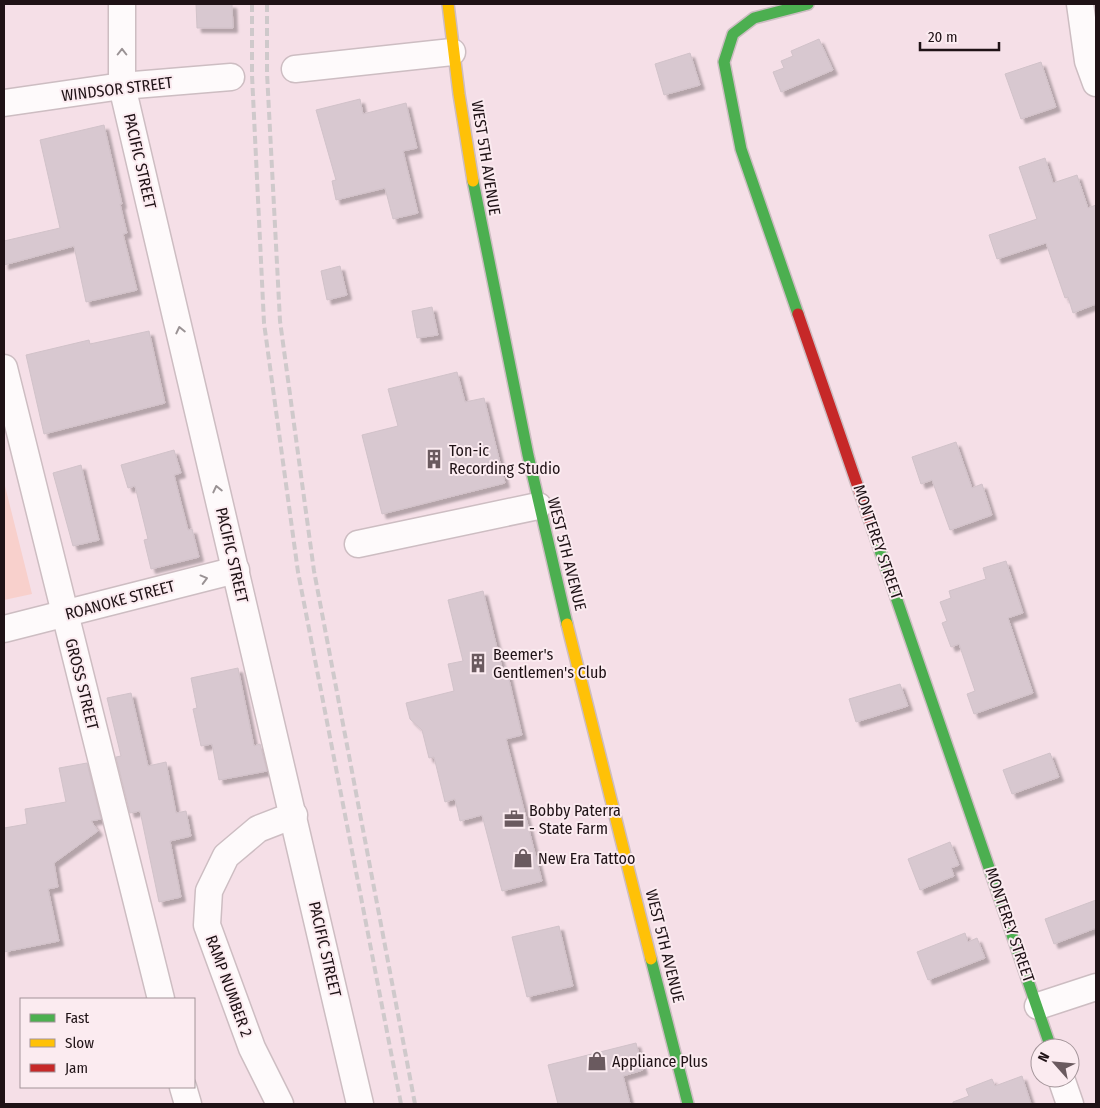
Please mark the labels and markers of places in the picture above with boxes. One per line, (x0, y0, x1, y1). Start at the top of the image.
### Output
place label: Ton-ic Recording Studio (449, 441, 560, 478)
building icon: Ton-ic Recording Studio (423, 448, 445, 470)
place label: Beemer's Gentlemen's Club (493, 645, 607, 682)
building icon: Beemer's Gentlemen's Club (467, 652, 489, 674)
place label: Bobby Paterra - State Farm (529, 801, 621, 838)
office icon: Bobby Paterra - State Farm (503, 808, 525, 830)
shop icon: New Era Tattoo (512, 847, 534, 869)
place label: New Era Tattoo (538, 849, 635, 868)
shop icon: Appliance Plus (586, 1050, 608, 1072)
place label: Appliance Plus (612, 1052, 708, 1071)

